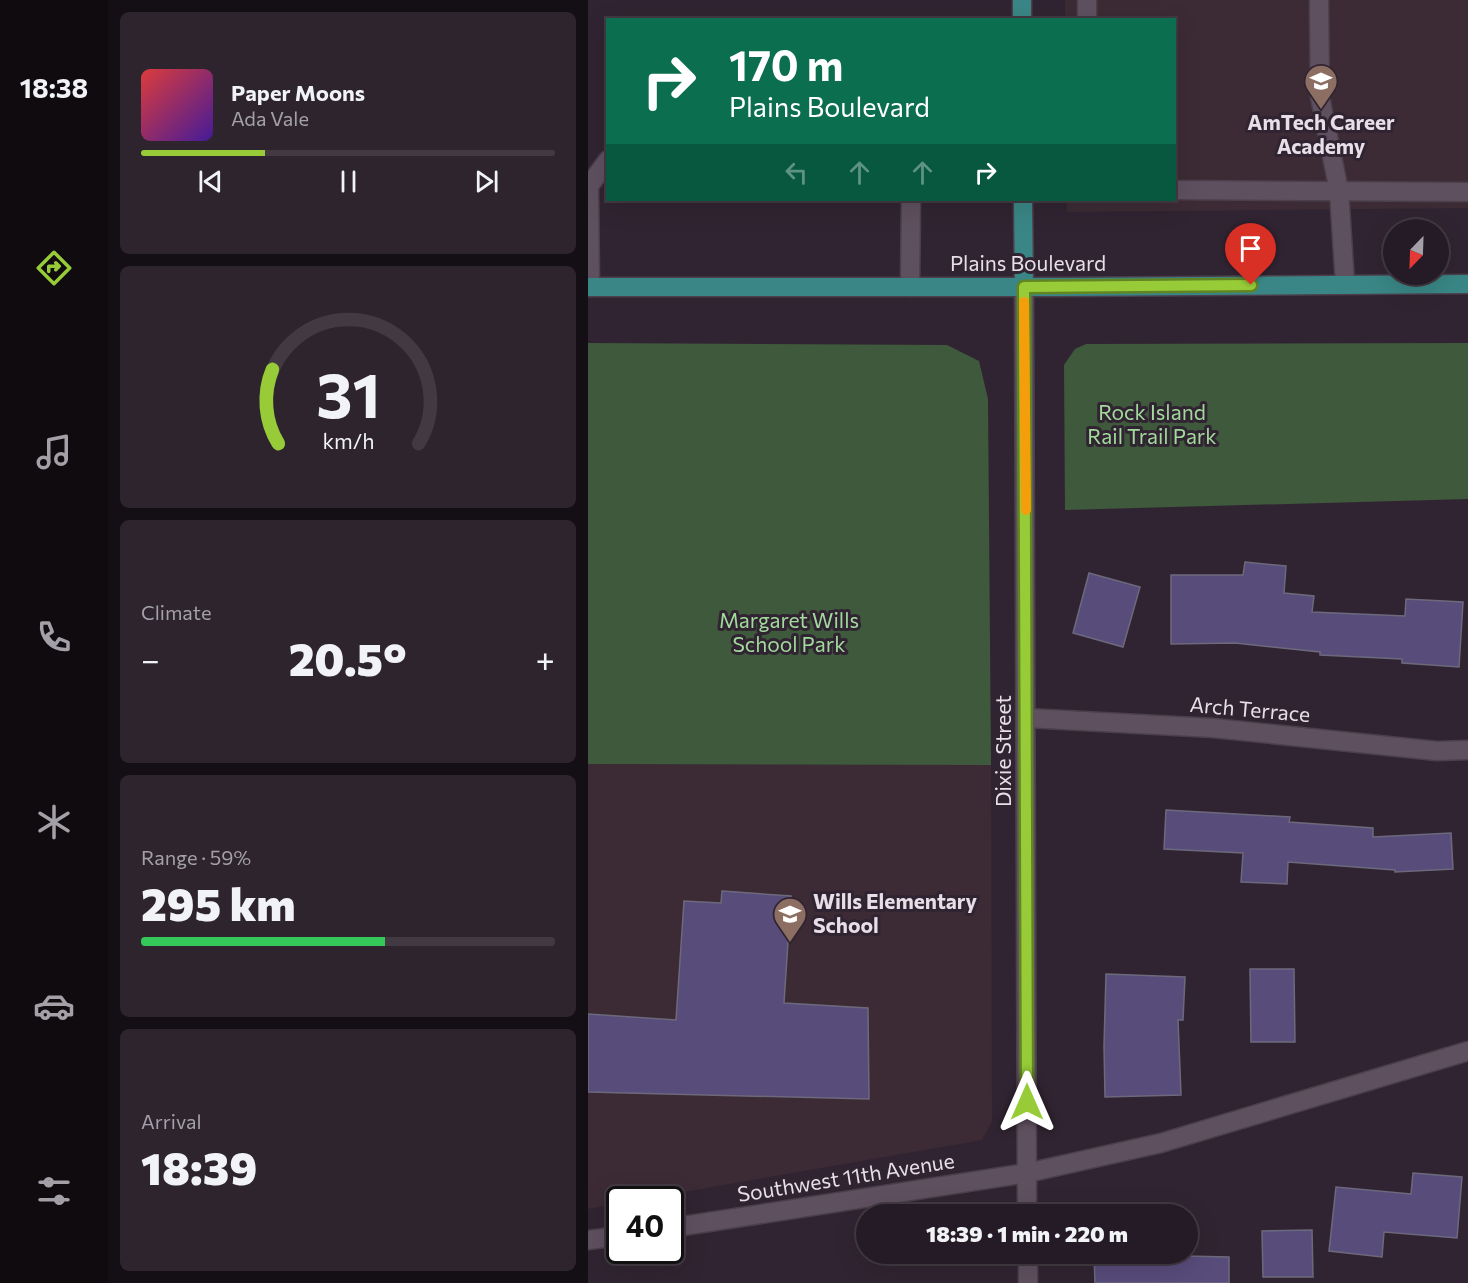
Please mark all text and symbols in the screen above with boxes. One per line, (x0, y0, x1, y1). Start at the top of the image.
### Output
text: 170 m (729, 38, 843, 90)
icon: right (630, 42, 708, 120)
school or university icon: AmTech Career Academy (1303, 63, 1339, 110)
text: 18:38 (20, 71, 88, 104)
text: Paper Moons (231, 79, 365, 106)
text: Plains Boulevard (729, 90, 930, 123)
text: Ada Vale (231, 106, 309, 130)
place label: AmTech Career Academy (1247, 109, 1395, 158)
icon: left (780, 156, 813, 189)
icon: ahead (843, 156, 876, 189)
icon: ahead (906, 156, 939, 189)
icon: right (969, 156, 1002, 189)
icon: previous (194, 165, 227, 198)
icon: pause (332, 165, 365, 198)
icon: next (470, 165, 503, 198)
north arrow (1383, 219, 1449, 285)
map controls (1383, 219, 1449, 285)
pin (1225, 223, 1276, 285)
icon: arrive (1234, 232, 1267, 265)
icon: directions (33, 247, 75, 289)
street label: Plains Boulevard (950, 250, 1106, 275)
text: 31 (316, 355, 380, 431)
park label: Rock Island Rail Trail Park (1087, 399, 1217, 448)
text: km/h (322, 428, 374, 454)
icon: music (33, 431, 75, 473)
text: Climate (141, 600, 211, 624)
park label: Margaret Wills School Park (719, 607, 859, 656)
icon: phone (33, 616, 75, 658)
text: 20.5° (289, 630, 407, 685)
text: − (141, 638, 160, 679)
text: + (536, 638, 555, 679)
street label: Arch Terrace (1189, 691, 1311, 726)
street label: Dixie Street (990, 695, 1015, 807)
icon: climate (33, 801, 75, 843)
text: Range · 59% (141, 845, 251, 869)
text: 295 km (141, 875, 296, 930)
place label: Wills Elementary School (813, 888, 978, 937)
school or university icon: Wills Elementary School (772, 896, 808, 943)
icon: car (33, 985, 75, 1027)
position arrow (995, 1070, 1059, 1134)
text: Arrival (141, 1109, 202, 1133)
text: 18:39 (141, 1139, 257, 1194)
street label: Southwest 11th Avenue (736, 1147, 956, 1206)
icon: filters (33, 1170, 75, 1212)
speed limit sign: 40 (606, 1186, 684, 1264)
text: 18:39 · 1 min · 220 m (926, 1220, 1128, 1247)

